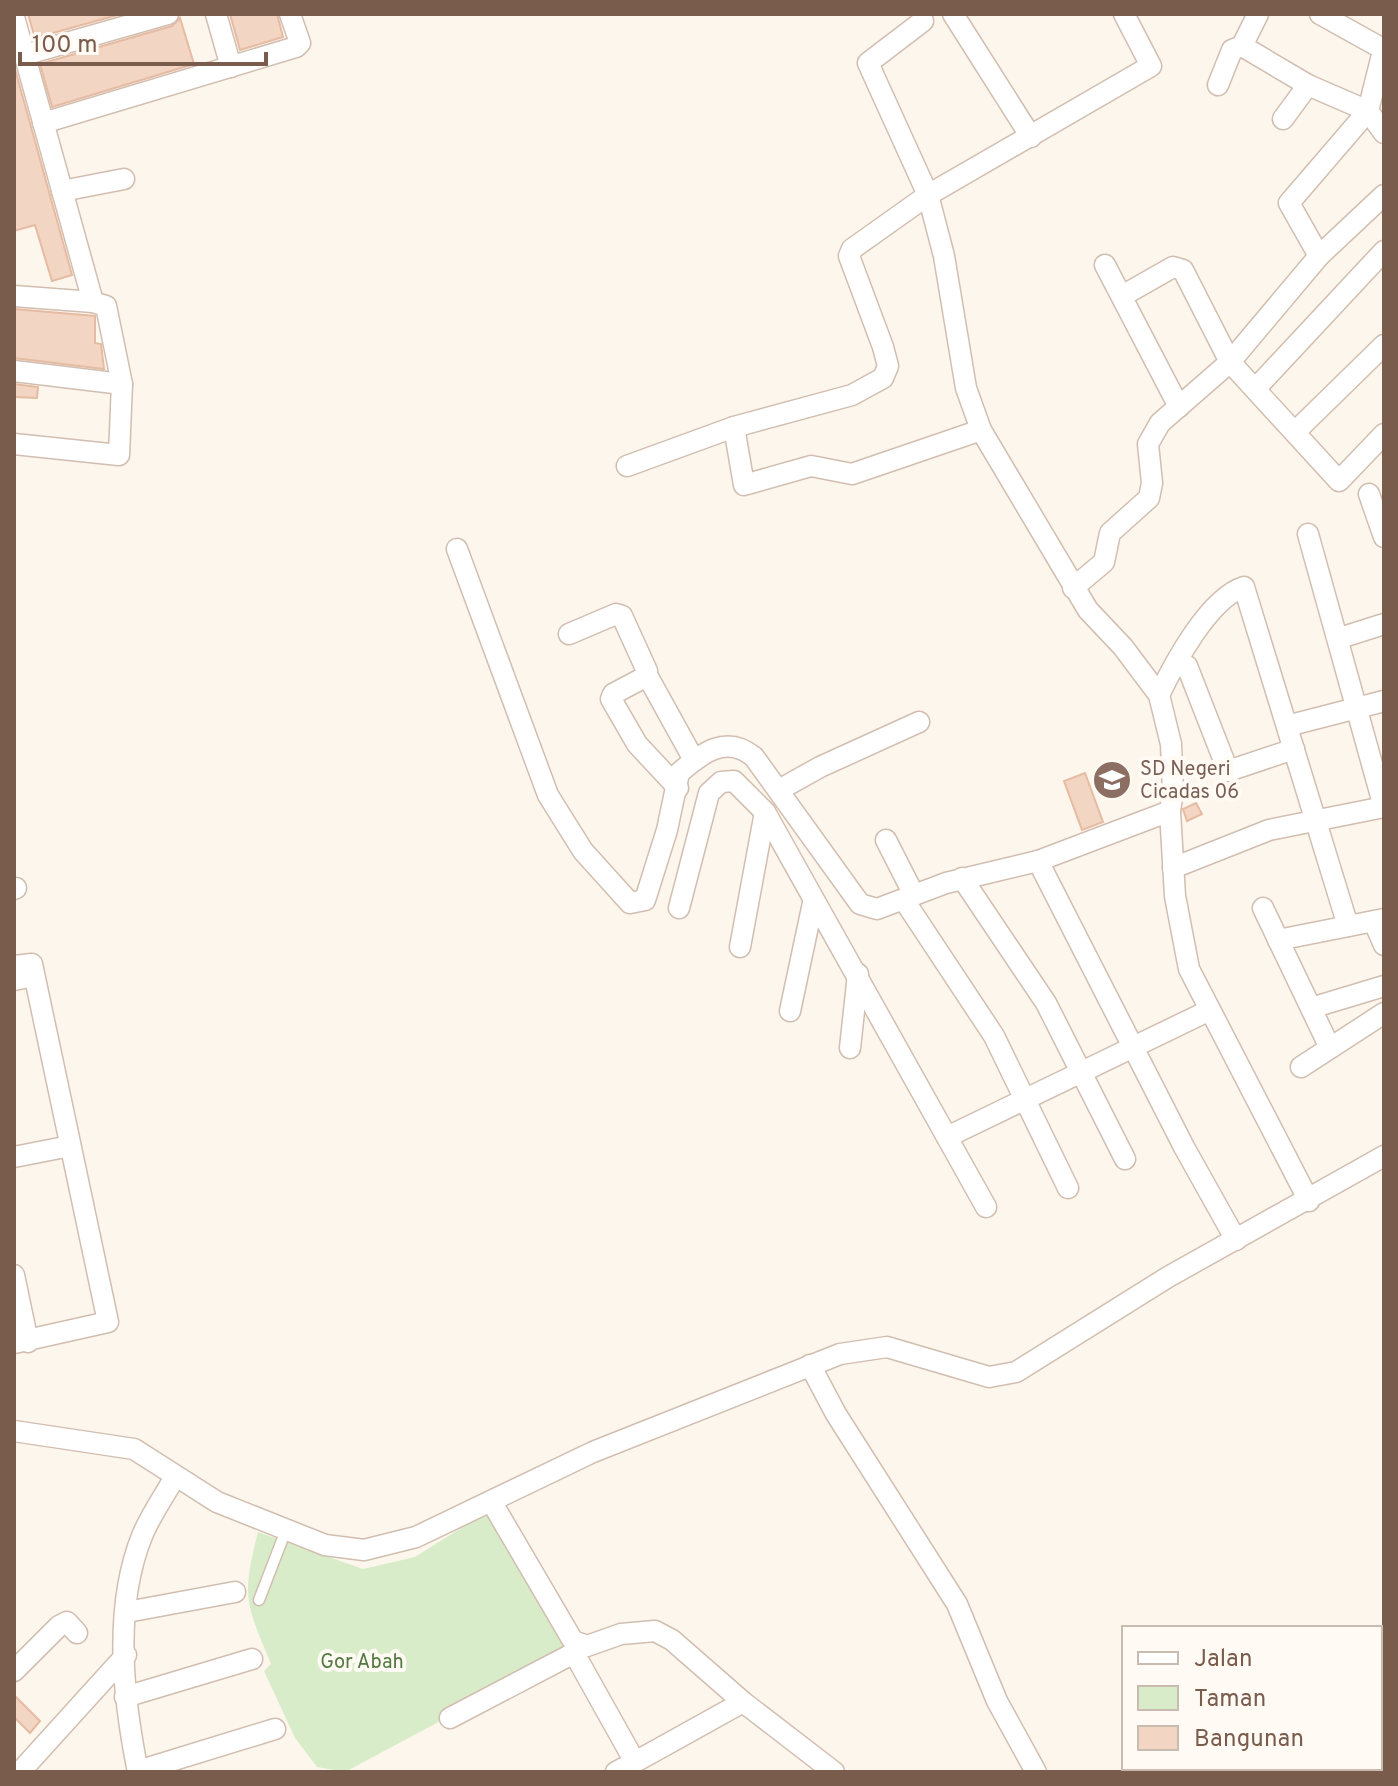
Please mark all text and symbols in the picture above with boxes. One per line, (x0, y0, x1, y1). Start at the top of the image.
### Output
scale bar (20, 16, 266, 66)
text: 100 m (32, 31, 98, 61)
place label: SD Negeri Cicadas 06 (1140, 757, 1239, 806)
school or university icon: SD Negeri Cicadas 06 (1091, 759, 1133, 801)
legend (1122, 1626, 1382, 1770)
text: Jalan (1194, 1645, 1252, 1675)
park label: Gor Abah (320, 1650, 404, 1676)
text: Taman (1194, 1685, 1266, 1715)
text: Bangunan (1194, 1725, 1304, 1755)

